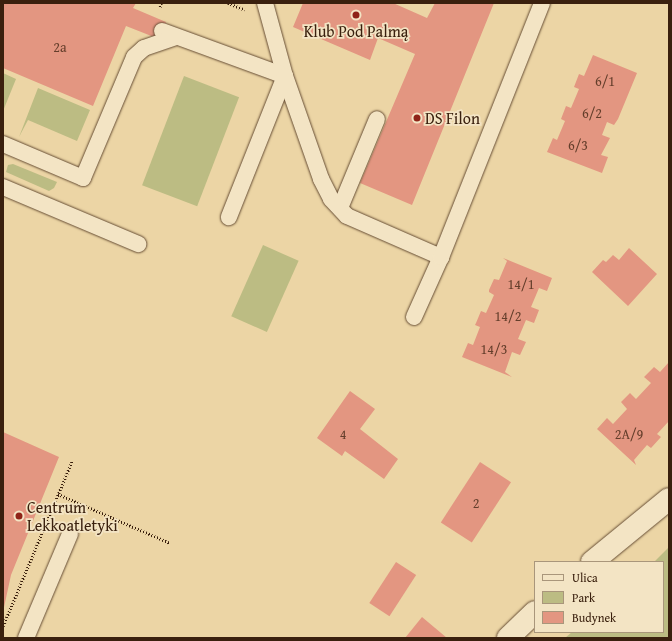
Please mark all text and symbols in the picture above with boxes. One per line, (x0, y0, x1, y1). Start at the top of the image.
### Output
marker: Klub Pod Palmą (351, 10, 361, 20)
place label: Klub Pod Palmą (304, 21, 408, 41)
house number: 2a (53, 39, 67, 55)
house number: 6/1 (595, 73, 615, 89)
house number: 6/2 (582, 105, 602, 121)
place label: DS Filon (425, 108, 480, 128)
marker: DS Filon (412, 113, 422, 123)
house number: 6/3 (568, 137, 588, 153)
house number: 14/1 (508, 276, 534, 292)
house number: 14/2 (495, 308, 521, 324)
house number: 14/3 (481, 341, 507, 357)
house number: 4 (340, 426, 346, 442)
house number: 2A/9 (615, 426, 643, 442)
house number: 2 (473, 495, 479, 511)
place label: Centrum Lekkoatletyki (27, 497, 118, 535)
marker: Centrum Lekkoatletyki (14, 511, 24, 521)
legend (534, 561, 664, 633)
text: Ulica (572, 569, 598, 586)
text: Park (572, 589, 595, 606)
text: Budynek (572, 609, 616, 626)

